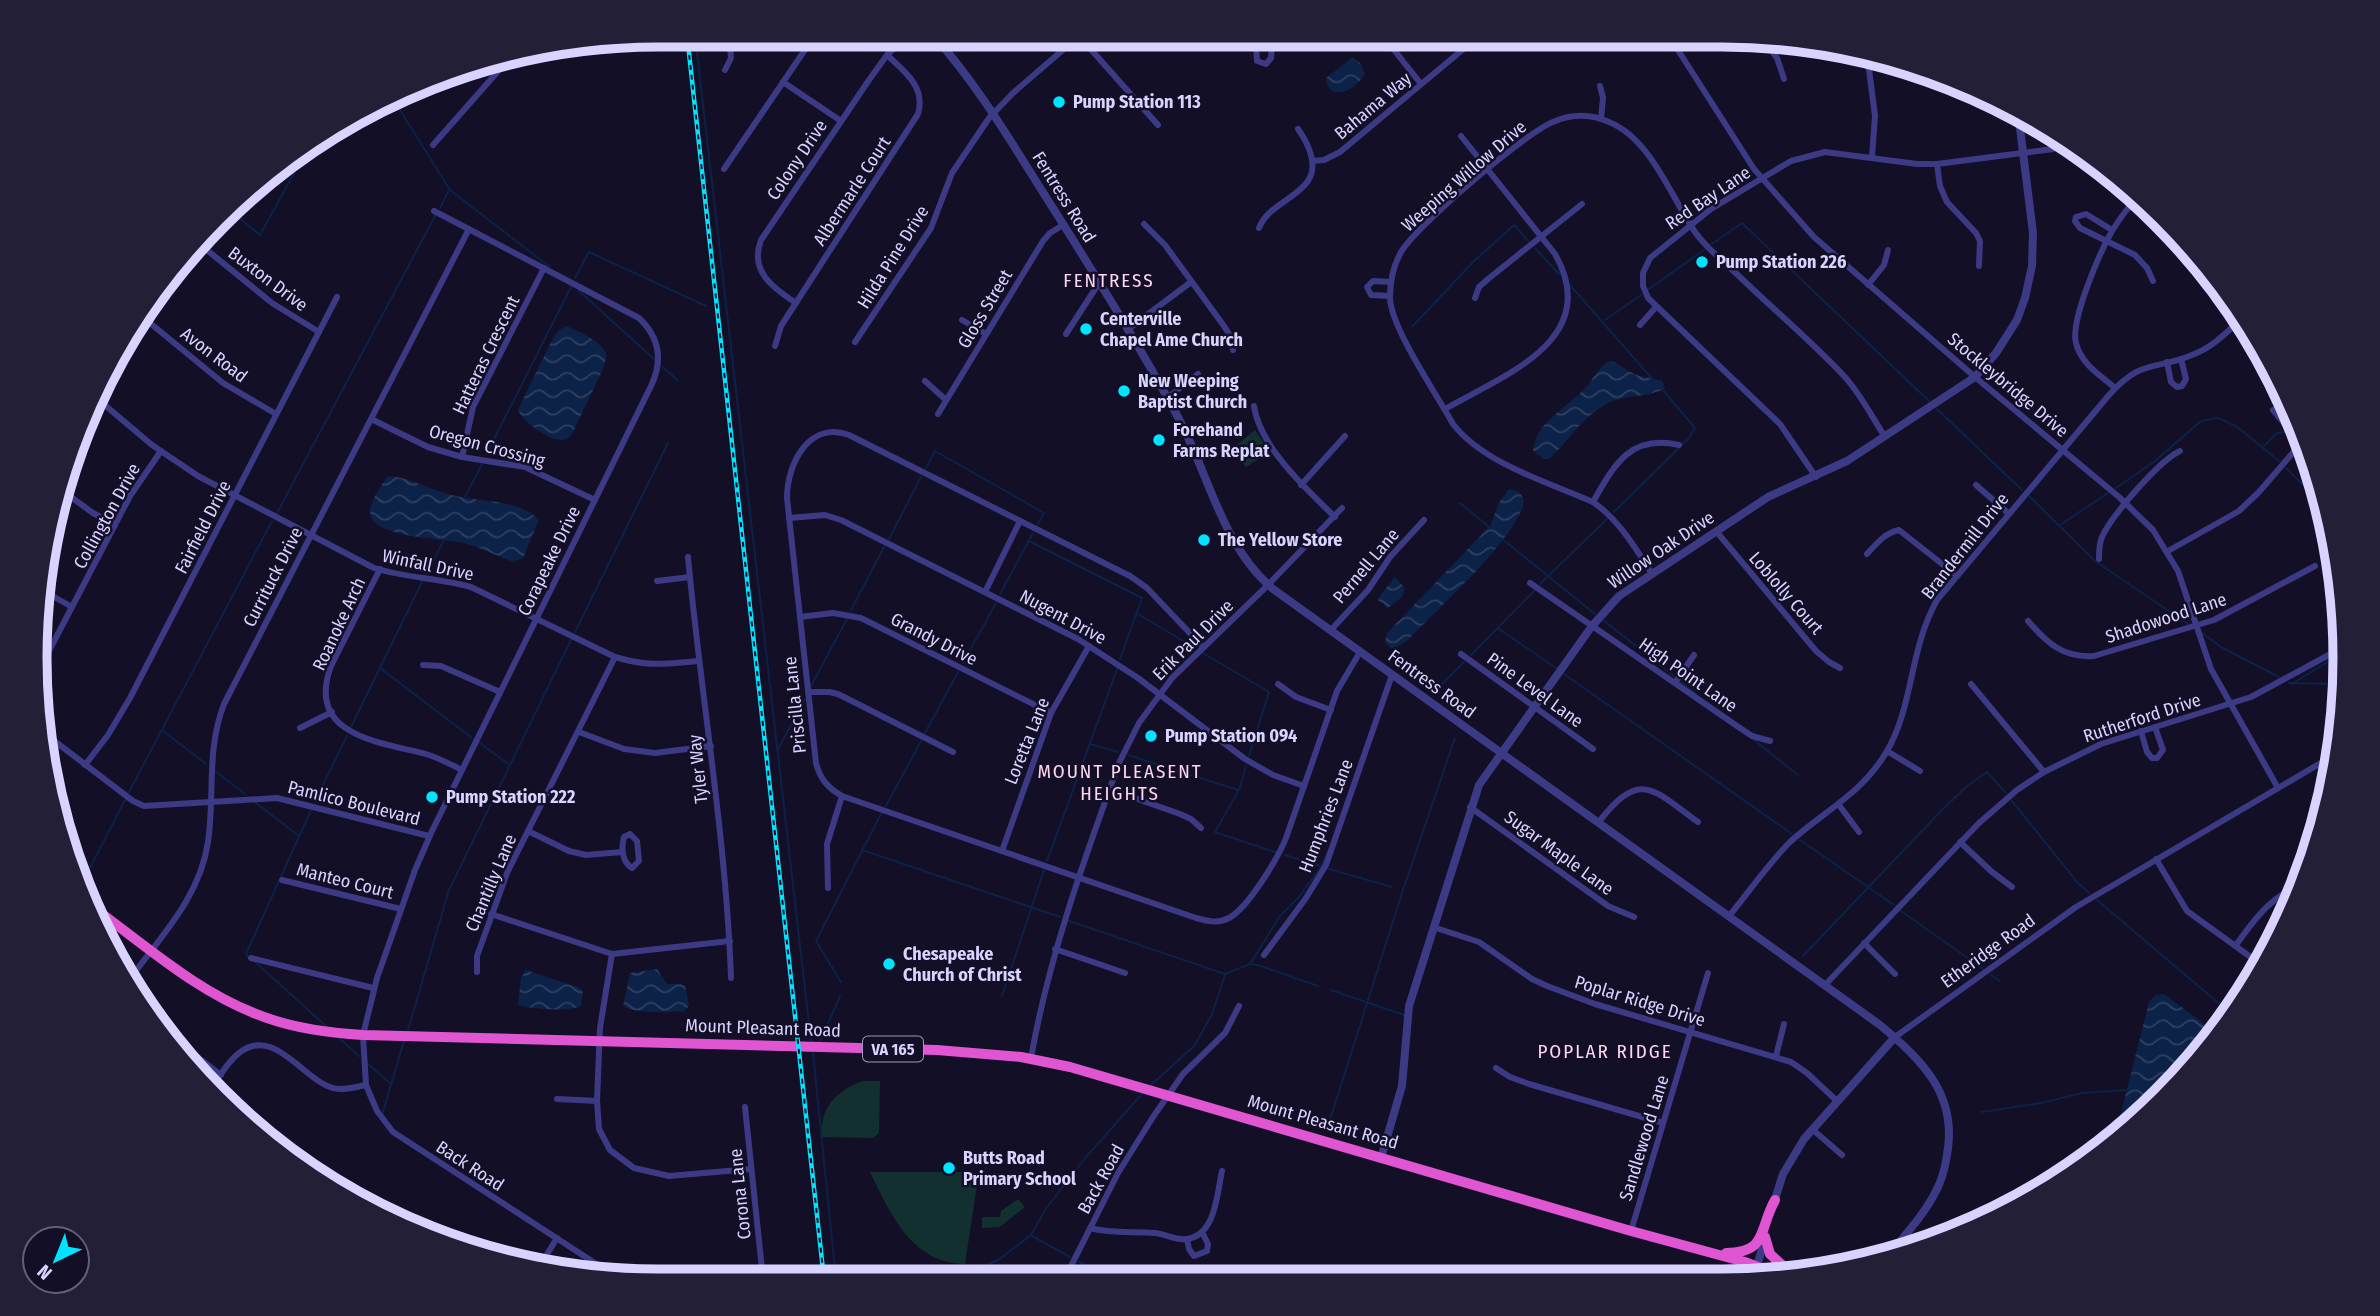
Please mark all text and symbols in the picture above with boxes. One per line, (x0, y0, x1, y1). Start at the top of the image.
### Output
street label: Bahama Way (1330, 68, 1416, 144)
place label: Pump Station 113 (1073, 91, 1201, 113)
marker: Pump Station 113 (1051, 94, 1067, 110)
street label: Colony Drive (762, 116, 832, 204)
street label: Weeping Willow Drive (1397, 116, 1531, 236)
street label: Albermarle Court (809, 132, 895, 250)
street label: Fentress Road (1027, 148, 1101, 246)
street label: Red Bay Lane (1661, 161, 1755, 235)
street label: Hilda Pine Drive (853, 201, 934, 313)
street label: Buxton Drive (224, 242, 312, 316)
place label: Pump Station 226 (1716, 251, 1846, 273)
marker: Pump Station 226 (1694, 254, 1710, 270)
street label: Gloss Street (953, 265, 1017, 352)
district label: FENTRESS (1063, 269, 1155, 292)
street label: Hatteras Crescent (448, 292, 524, 418)
place label: Centerville Chapel Ame Church (1100, 308, 1243, 351)
marker: Centerville Chapel Ame Church (1078, 321, 1094, 337)
street label: Avon Road (176, 323, 252, 387)
street label: Stockleybridge Drive (1943, 328, 2073, 442)
place label: New Weeping Baptist Church (1138, 370, 1247, 413)
marker: New Weeping Baptist Church (1116, 383, 1132, 399)
place label: Forehand Farms Replat (1173, 419, 1270, 462)
street label: Oregon Crossing (427, 420, 548, 472)
marker: Forehand Farms Replat (1151, 432, 1167, 448)
street label: Collington Drive (69, 459, 145, 573)
street label: Fairfield Drive (170, 477, 236, 577)
street label: Brandermill Drive (1917, 488, 2013, 604)
street label: Corapeake Drive (513, 502, 585, 619)
street label: Willow Oak Drive (1604, 506, 1718, 594)
street label: Currituck Drive (238, 523, 308, 631)
street label: Pernell Lane (1328, 524, 1404, 608)
place label: The Yellow Store (1218, 529, 1342, 551)
marker: The Yellow Store (1196, 532, 1212, 548)
street label: Winfall Drive (380, 545, 476, 585)
street label: Loblolly Court (1744, 547, 1828, 639)
street label: Roanoke Arch (308, 574, 370, 674)
street label: Nugent Drive (1016, 585, 1110, 649)
street label: Shadowood Lane (2103, 588, 2229, 648)
street label: Erik Paul Drive (1148, 595, 1238, 685)
street label: Grandy Drive (887, 608, 981, 670)
street label: High Point Lane (1635, 633, 1742, 717)
street label: Fentress Road (1384, 645, 1480, 723)
street label: Pine Level Lane (1482, 648, 1588, 732)
street label: Priscilla Lane (779, 655, 811, 755)
street label: Rutherford Drive (2080, 689, 2204, 747)
street label: Loretta Lane (1000, 694, 1054, 788)
place label: Pump Station 094 (1165, 725, 1297, 747)
marker: Pump Station 094 (1143, 728, 1159, 744)
street label: Tyler Way (683, 733, 713, 805)
street label: Humphries Lane (1294, 756, 1358, 876)
district label: MOUNT PLEASENT HEIGHTS (1037, 760, 1203, 805)
street label: Pamlico Boulevard (286, 776, 422, 830)
place label: Pump Station 222 (446, 786, 575, 808)
marker: Pump Station 222 (424, 789, 440, 805)
street label: Sugar Maple Lane (1500, 806, 1618, 900)
street label: Chantilly Lane (461, 831, 521, 935)
street label: Manteo Court (294, 858, 396, 904)
street label: Etheridge Road (1936, 909, 2040, 993)
place label: Chesapeake Church of Christ (903, 943, 1022, 986)
marker: Chesapeake Church of Christ (881, 956, 897, 972)
street label: Poplar Ridge Drive (1572, 971, 1708, 1031)
street label: Mount Pleasant Road (685, 1014, 841, 1042)
road number: VA 165 (863, 1036, 923, 1062)
district label: POPLAR RIDGE (1537, 1040, 1673, 1063)
street label: Sandlewood Lane (1614, 1072, 1674, 1203)
street label: Mount Pleasant Road (1245, 1090, 1401, 1154)
street label: Back Road (432, 1136, 508, 1196)
street label: Back Road (1073, 1140, 1129, 1218)
street label: Corona Lane (724, 1147, 756, 1240)
place label: Butts Road Primary School (963, 1147, 1076, 1190)
marker: Butts Road Primary School (941, 1160, 957, 1176)
north arrow (21, 1225, 91, 1295)
text: N (33, 1260, 57, 1284)

